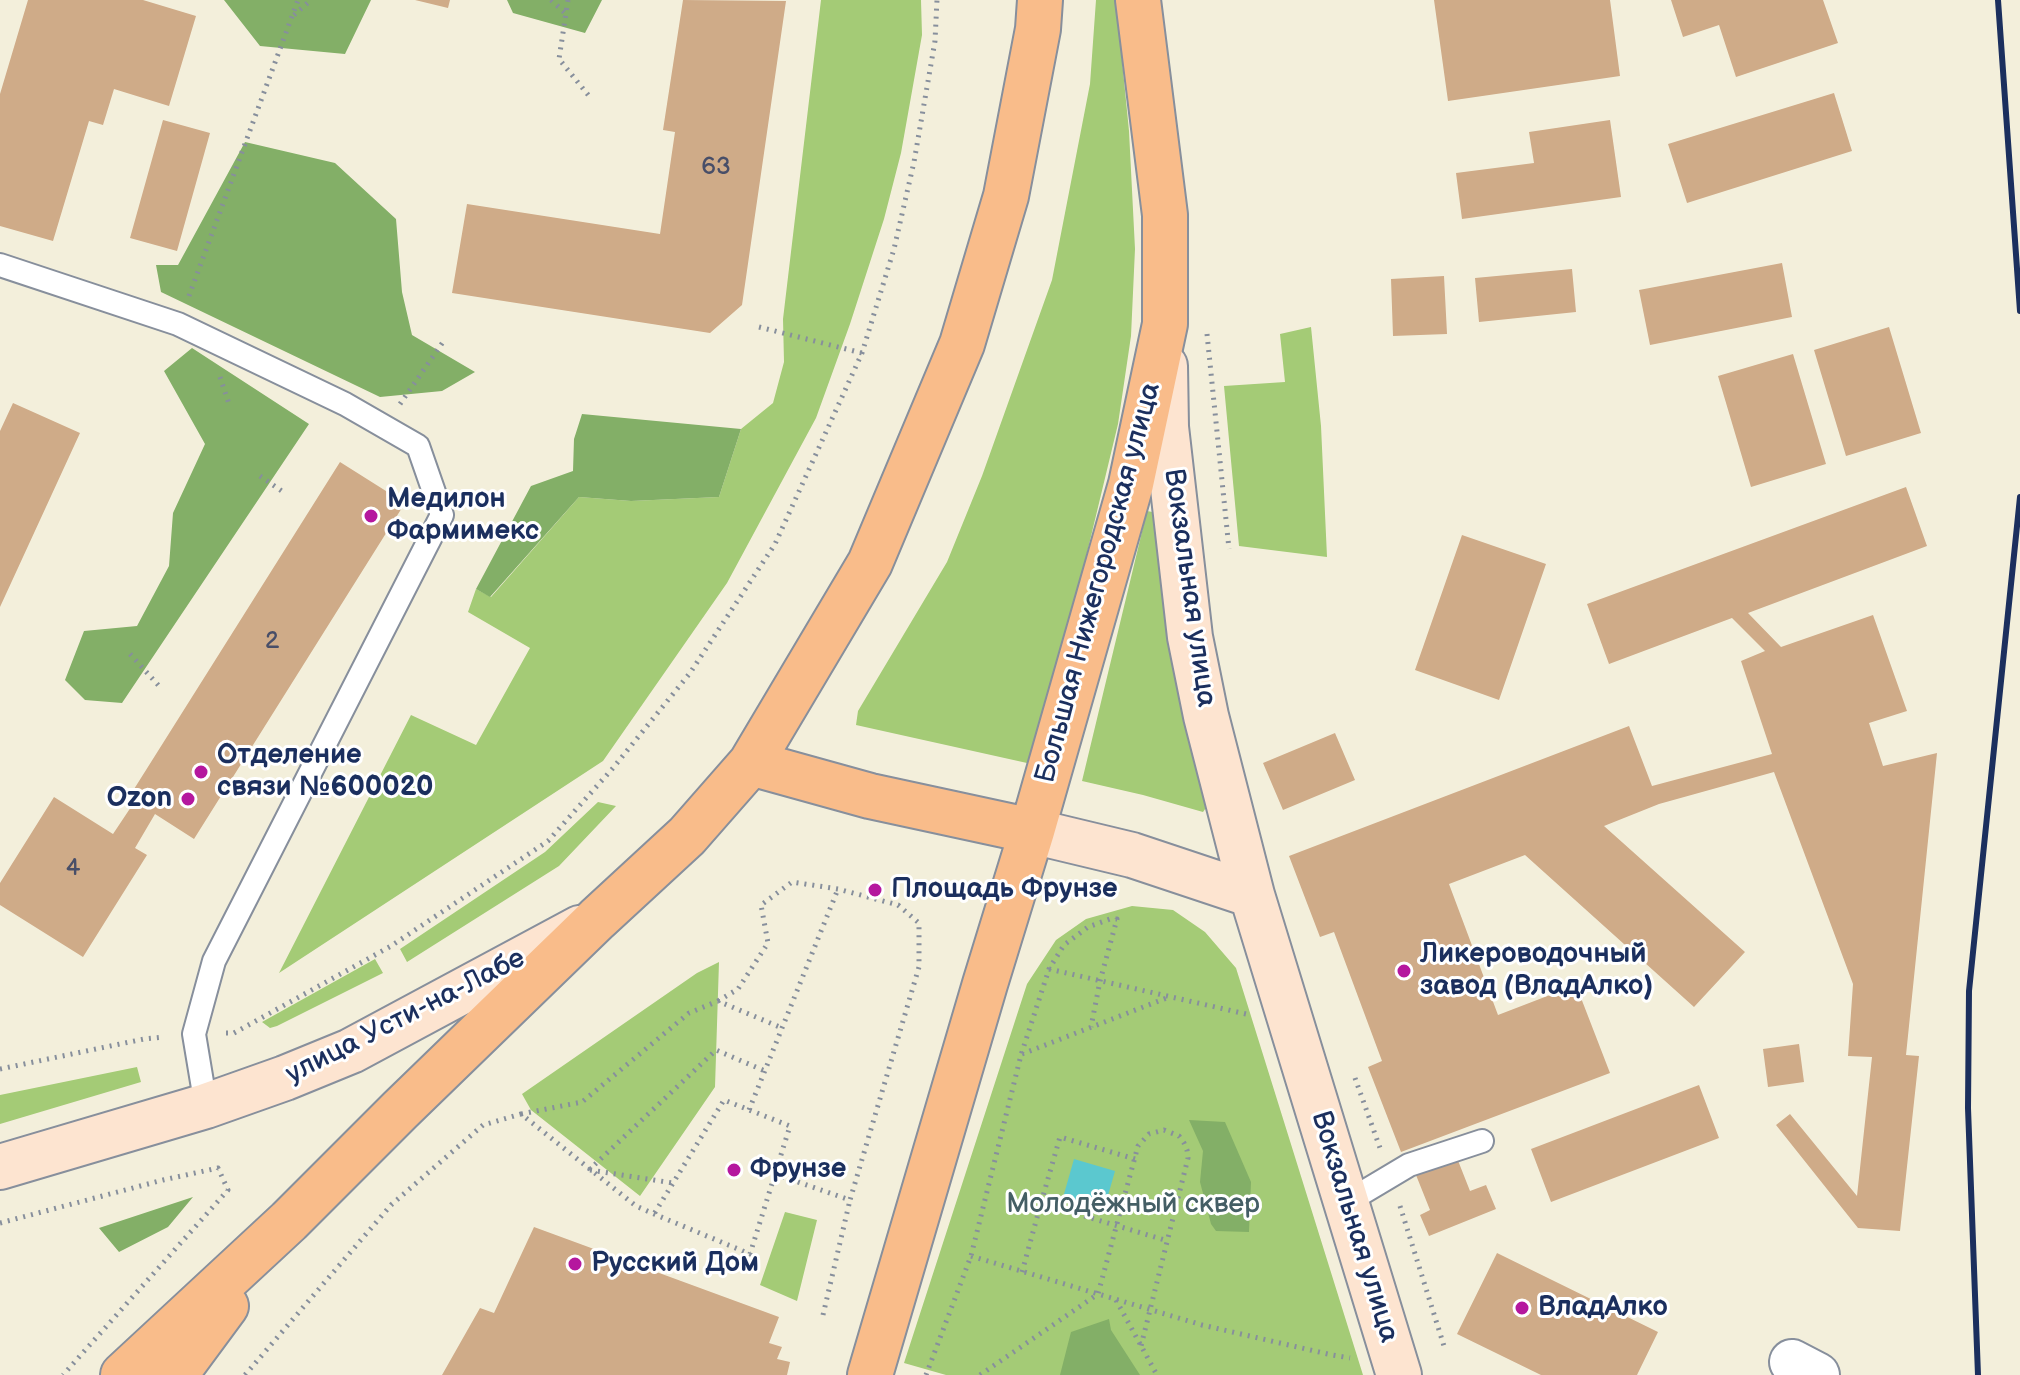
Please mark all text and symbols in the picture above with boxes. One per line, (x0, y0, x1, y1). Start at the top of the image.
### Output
house number: 63 (701, 154, 731, 182)
street label: Большая Нижегородская улица (1029, 379, 1169, 787)
street label: Вокзальная улица (1156, 467, 1222, 709)
place label: Медилон Фармимекс (387, 483, 539, 549)
marker: Медилон Фармимекс (362, 507, 380, 525)
house number: 2 (265, 628, 279, 656)
place label: Отделение связи №600020 (217, 739, 433, 805)
marker: Отделение связи №600020 (192, 763, 210, 781)
place label: Ozon (107, 782, 172, 816)
marker: Ozon (179, 790, 197, 808)
house number: 4 (66, 855, 80, 883)
place label: Площадь Фрунзе (891, 873, 1118, 907)
marker: Площадь Фрунзе (866, 881, 884, 899)
place label: Ликероводочный завод (ВладАлко) (1420, 938, 1653, 1004)
street label: улица Усти-на-Лабе (281, 942, 531, 1092)
marker: Ликероводочный завод (ВладАлко) (1395, 962, 1413, 980)
street label: Вокзальная улица (1303, 1107, 1405, 1347)
place label: Фрунзе (750, 1153, 846, 1187)
marker: Фрунзе (725, 1161, 743, 1179)
park label: Молодёжный сквер (1006, 1188, 1260, 1222)
place label: Русский Дом (591, 1247, 759, 1281)
marker: Русский Дом (566, 1255, 584, 1273)
place label: ВладАлко (1538, 1291, 1668, 1325)
marker: ВладАлко (1513, 1299, 1531, 1317)

